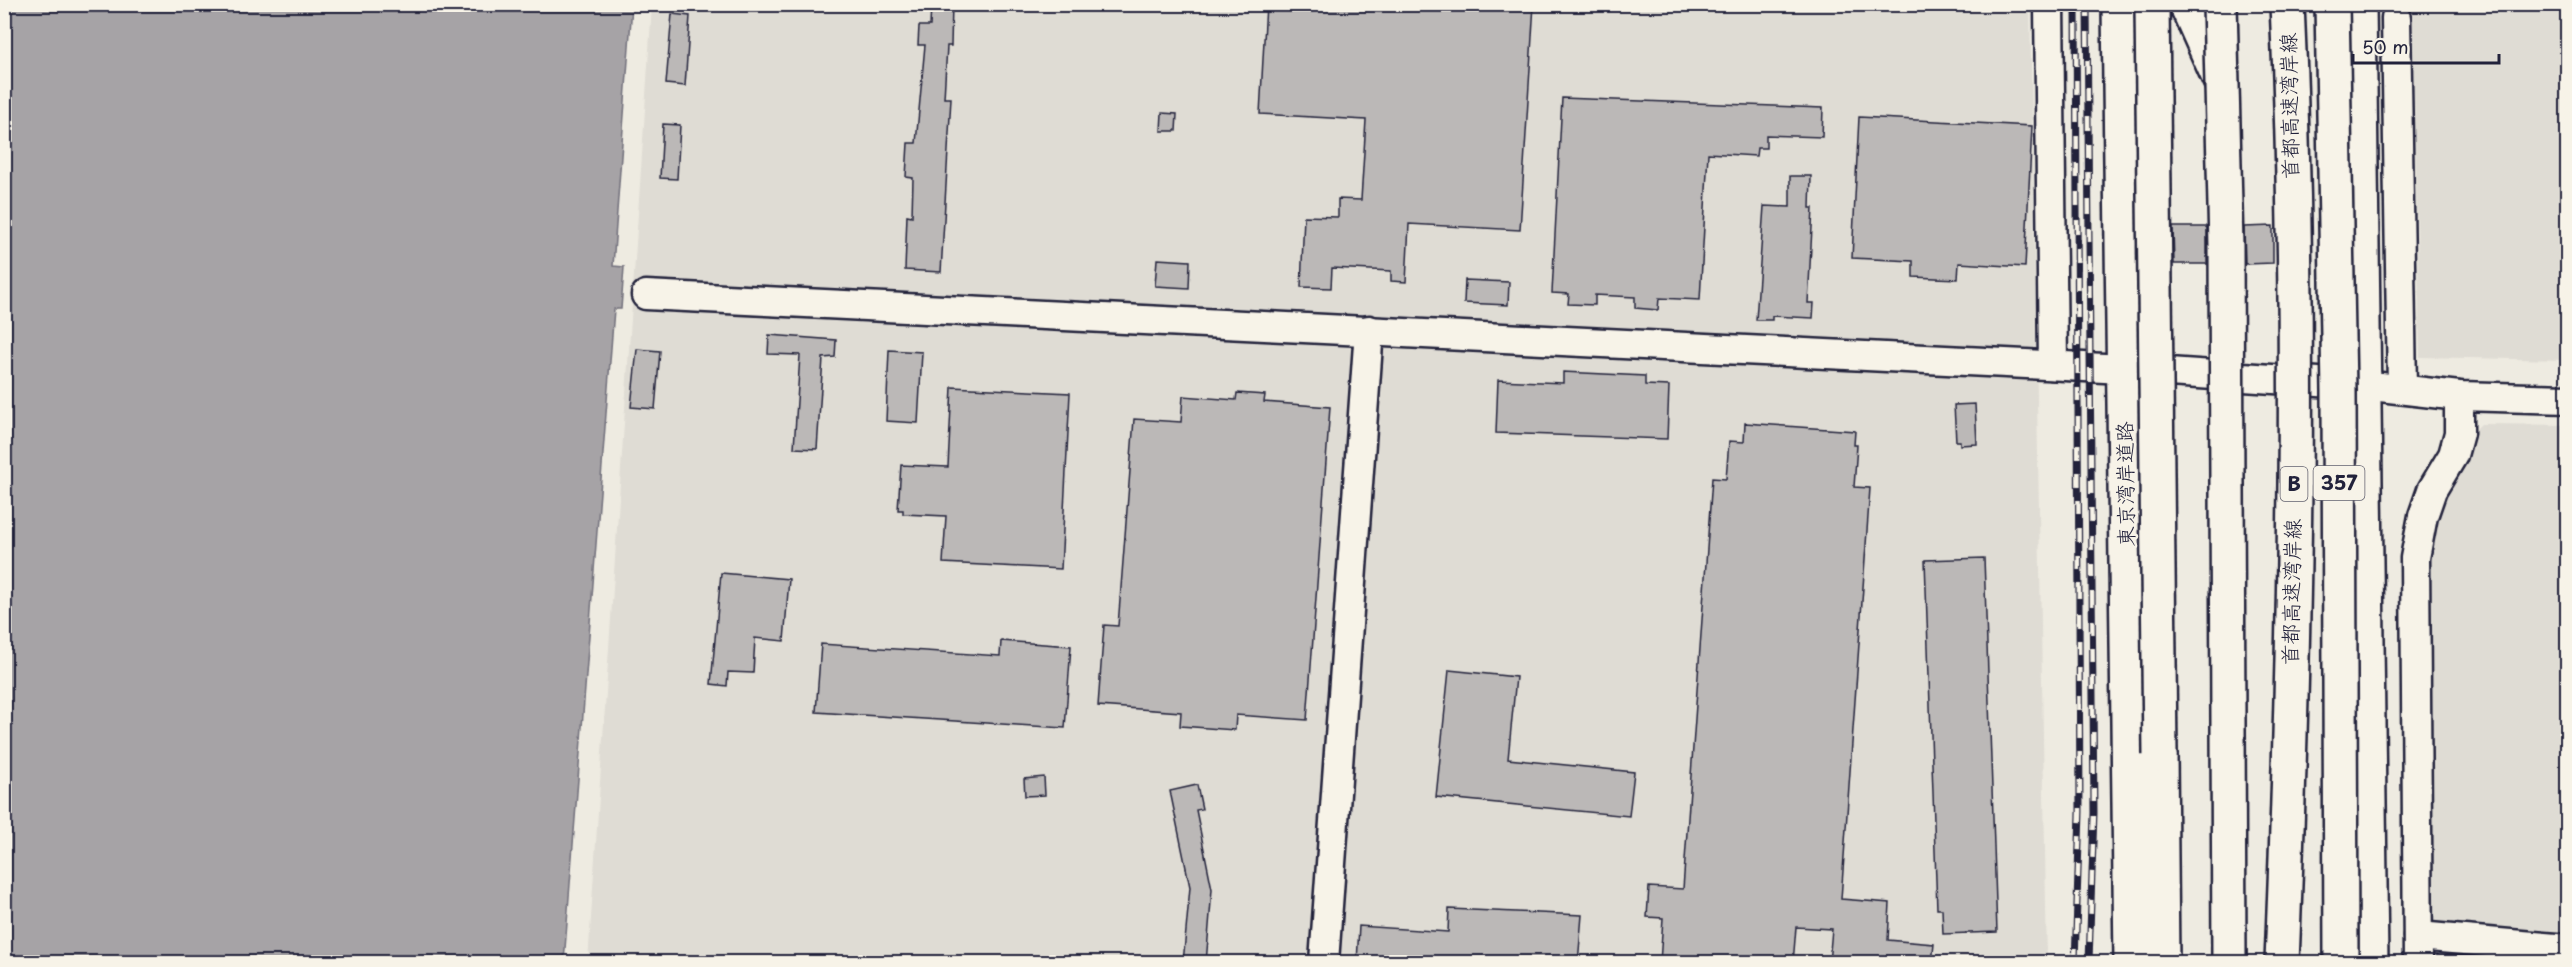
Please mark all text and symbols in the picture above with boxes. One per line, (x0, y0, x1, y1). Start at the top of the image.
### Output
scale bar (2353, 27, 2498, 65)
street label: 首都高速湾岸線 (2271, 32, 2305, 180)
text: 50 m (2362, 33, 2409, 60)
street label: 東京湾岸道路 (2107, 421, 2141, 547)
road number: 357 (2314, 466, 2364, 500)
road number: B (2280, 467, 2308, 501)
street label: 首都高速湾岸線 (2273, 518, 2307, 666)

